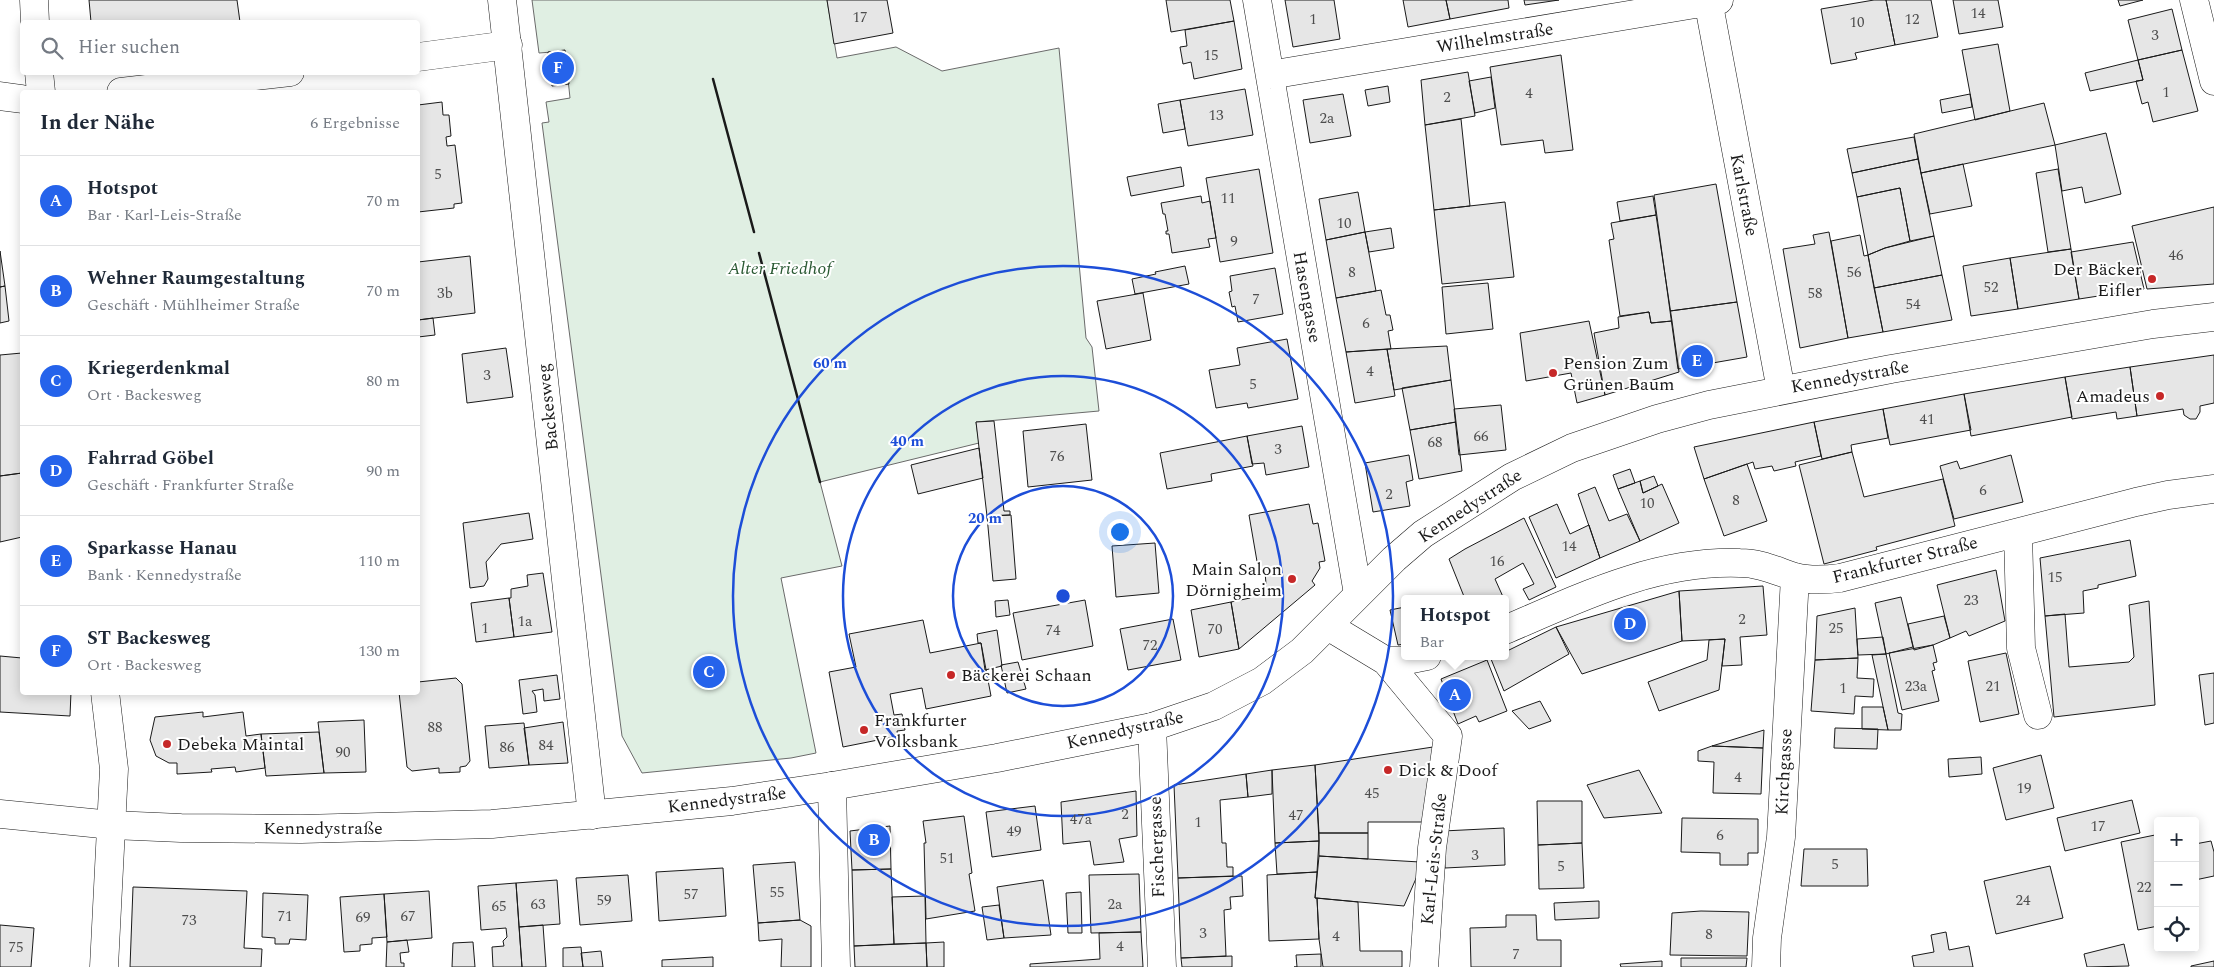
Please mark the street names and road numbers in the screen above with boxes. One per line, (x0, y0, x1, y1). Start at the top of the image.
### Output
street label: Wilhelmstraße (1435, 15, 1555, 61)
street label: Karlstraße (1723, 151, 1765, 239)
street label: Hasengasse (1286, 249, 1328, 345)
street label: Kennedystraße (1789, 353, 1911, 401)
street label: Backesweg (530, 362, 566, 452)
street label: Kennedystraße (1413, 462, 1527, 550)
street label: Frankfurter Straße (1829, 529, 1981, 591)
street label: Kennedystraße (1064, 703, 1186, 757)
street label: Kirchgasse (1768, 728, 1800, 816)
street label: Kennedystraße (666, 779, 788, 821)
street label: Karl-Leis-Straße (1414, 792, 1454, 926)
street label: Fischergasse (1142, 796, 1172, 898)
street label: Kennedystraße (263, 815, 383, 842)

